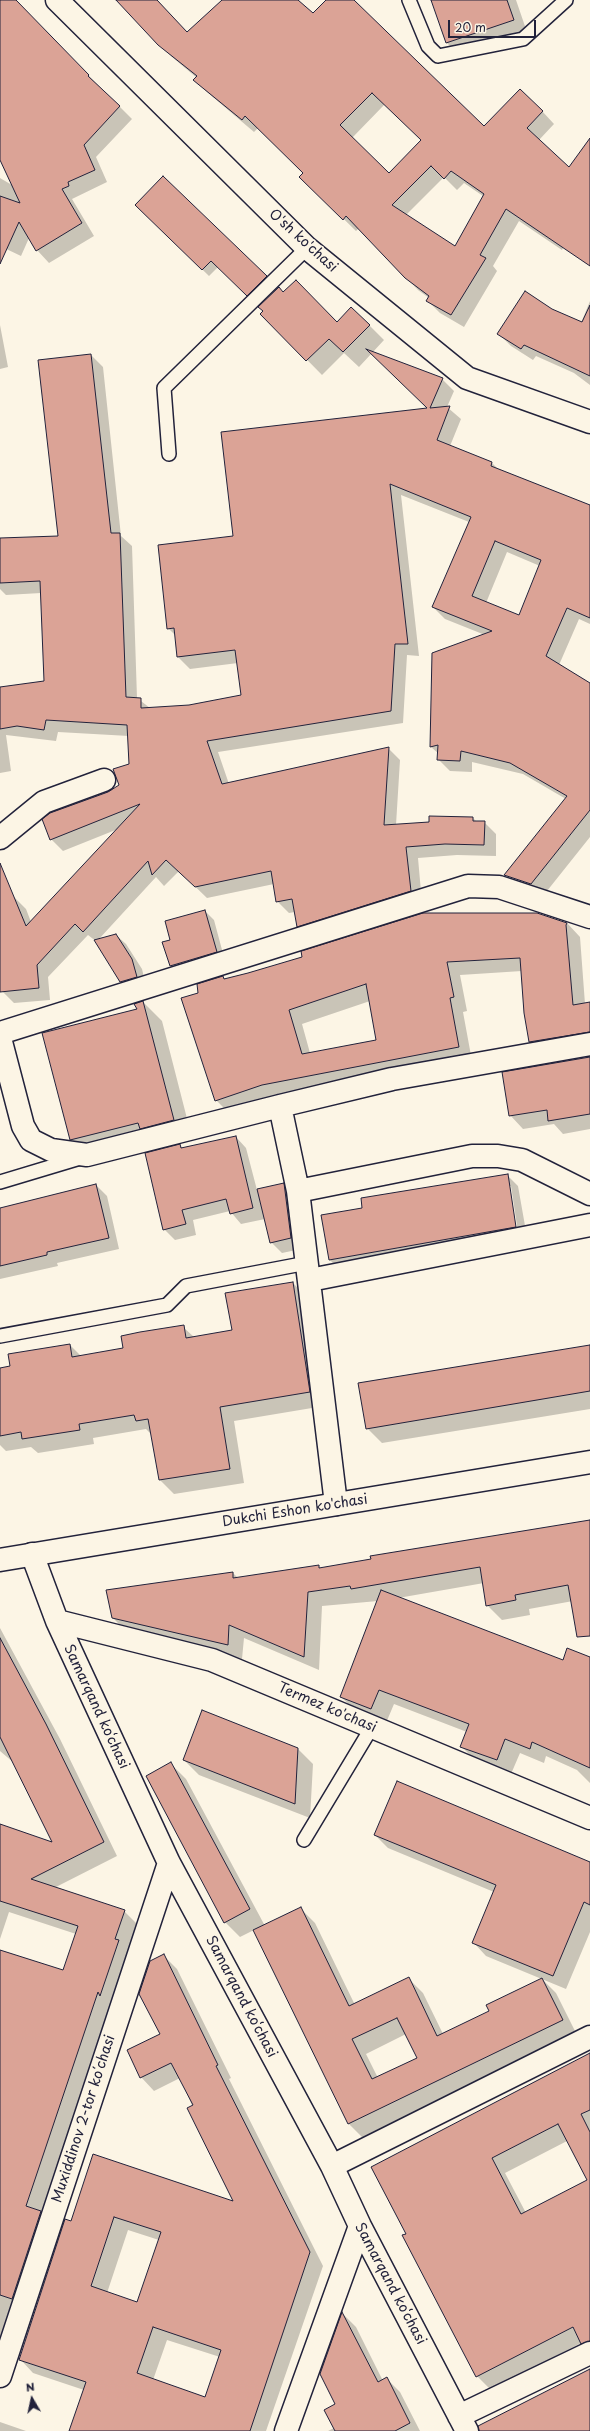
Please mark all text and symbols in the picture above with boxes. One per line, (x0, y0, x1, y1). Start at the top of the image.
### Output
scale bar (450, 12, 538, 38)
text: 20 m (455, 18, 486, 36)
street label: O'sh ko'chasi (265, 206, 341, 276)
street label: Dukchi Eshon ko'chasi (221, 1491, 369, 1531)
street label: Samarqand ko‘chasi (60, 1642, 132, 1772)
street label: Termez ko'chasi (275, 1680, 379, 1736)
street label: Samarqand ko‘chasi (202, 1933, 280, 2061)
street label: Muxiddinov 2-tor koʻchasi (49, 2033, 119, 2205)
street label: Samarqand ko‘chasi (351, 2220, 429, 2348)
text: N (24, 2378, 36, 2396)
north arrow (12, 2379, 52, 2419)

